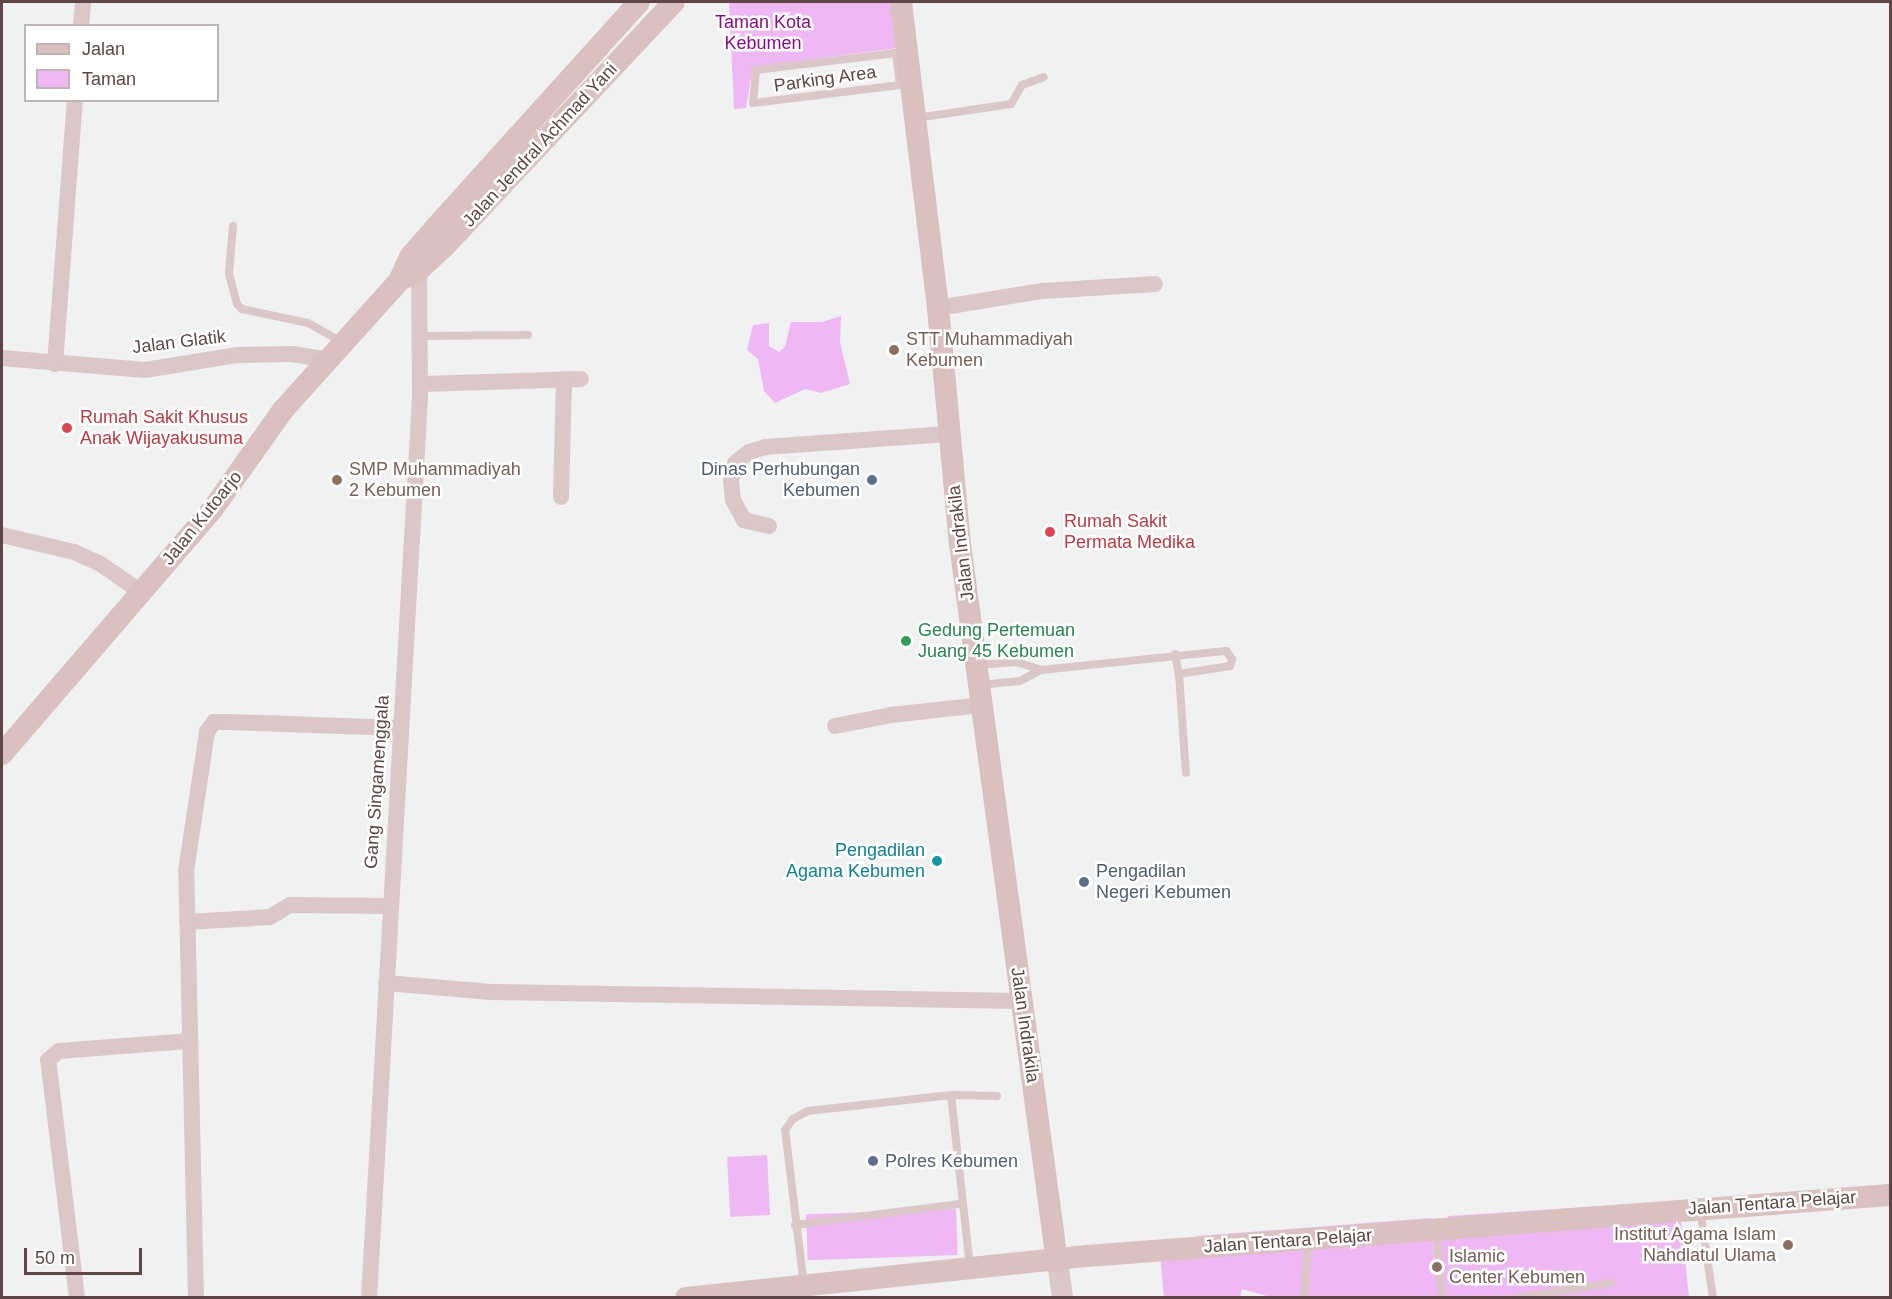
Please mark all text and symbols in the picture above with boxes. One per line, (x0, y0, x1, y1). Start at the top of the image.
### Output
park label: Taman Kota Kebumen (715, 12, 811, 54)
legend (24, 24, 219, 102)
text: Jalan (82, 39, 125, 59)
street label: Jalan Jendral Achmad Yani (458, 58, 622, 232)
street label: Parking Area (772, 61, 878, 97)
text: Taman (82, 69, 136, 89)
street label: Jalan Glatik (131, 326, 227, 358)
place label: STT Muhammadiyah Kebumen (906, 329, 1073, 372)
marker: STT Muhammadiyah Kebumen (887, 343, 901, 357)
place label: Rumah Sakit Khusus Anak Wijayakusuma (80, 407, 248, 450)
marker: Rumah Sakit Khusus Anak Wijayakusuma (58, 419, 76, 437)
place label: SMP Muhammadiyah 2 Kebumen (349, 459, 521, 502)
place label: Dinas Perhubungan Kebumen (701, 459, 860, 502)
street label: Jalan Kutoarjo (157, 466, 247, 570)
marker: SMP Muhammadiyah 2 Kebumen (330, 473, 344, 487)
marker: Dinas Perhubungan Kebumen (865, 473, 879, 487)
street label: Jalan Indrakila (943, 484, 979, 602)
place label: Rumah Sakit Permata Medika (1064, 511, 1195, 554)
marker: Rumah Sakit Permata Medika (1041, 523, 1059, 541)
place label: Gedung Pertemuan Juang 45 Kebumen (918, 620, 1075, 662)
marker: Gedung Pertemuan Juang 45 Kebumen (899, 634, 913, 648)
street label: Gang Singamenggala (360, 694, 394, 870)
place label: Pengadilan Agama Kebumen (786, 840, 925, 882)
marker: Pengadilan Agama Kebumen (930, 854, 944, 868)
place label: Pengadilan Negeri Kebumen (1096, 861, 1231, 904)
marker: Pengadilan Negeri Kebumen (1077, 875, 1091, 889)
street label: Jalan Indrakila (1006, 966, 1044, 1084)
place label: Polres Kebumen (885, 1150, 1018, 1172)
marker: Polres Kebumen (866, 1154, 880, 1168)
street label: Jalan Tentara Pelajar (1687, 1186, 1857, 1220)
street label: Jalan Tentara Pelajar (1203, 1224, 1373, 1258)
place label: Institut Agama Islam Nahdlatul Ulama (1613, 1224, 1776, 1266)
scale bar (27, 1236, 146, 1274)
marker: Institut Agama Islam Nahdlatul Ulama (1781, 1238, 1795, 1252)
place label: Islamic Center Kebumen (1449, 1246, 1585, 1288)
text: 50 m (35, 1248, 75, 1268)
marker: Islamic Center Kebumen (1430, 1260, 1444, 1274)

